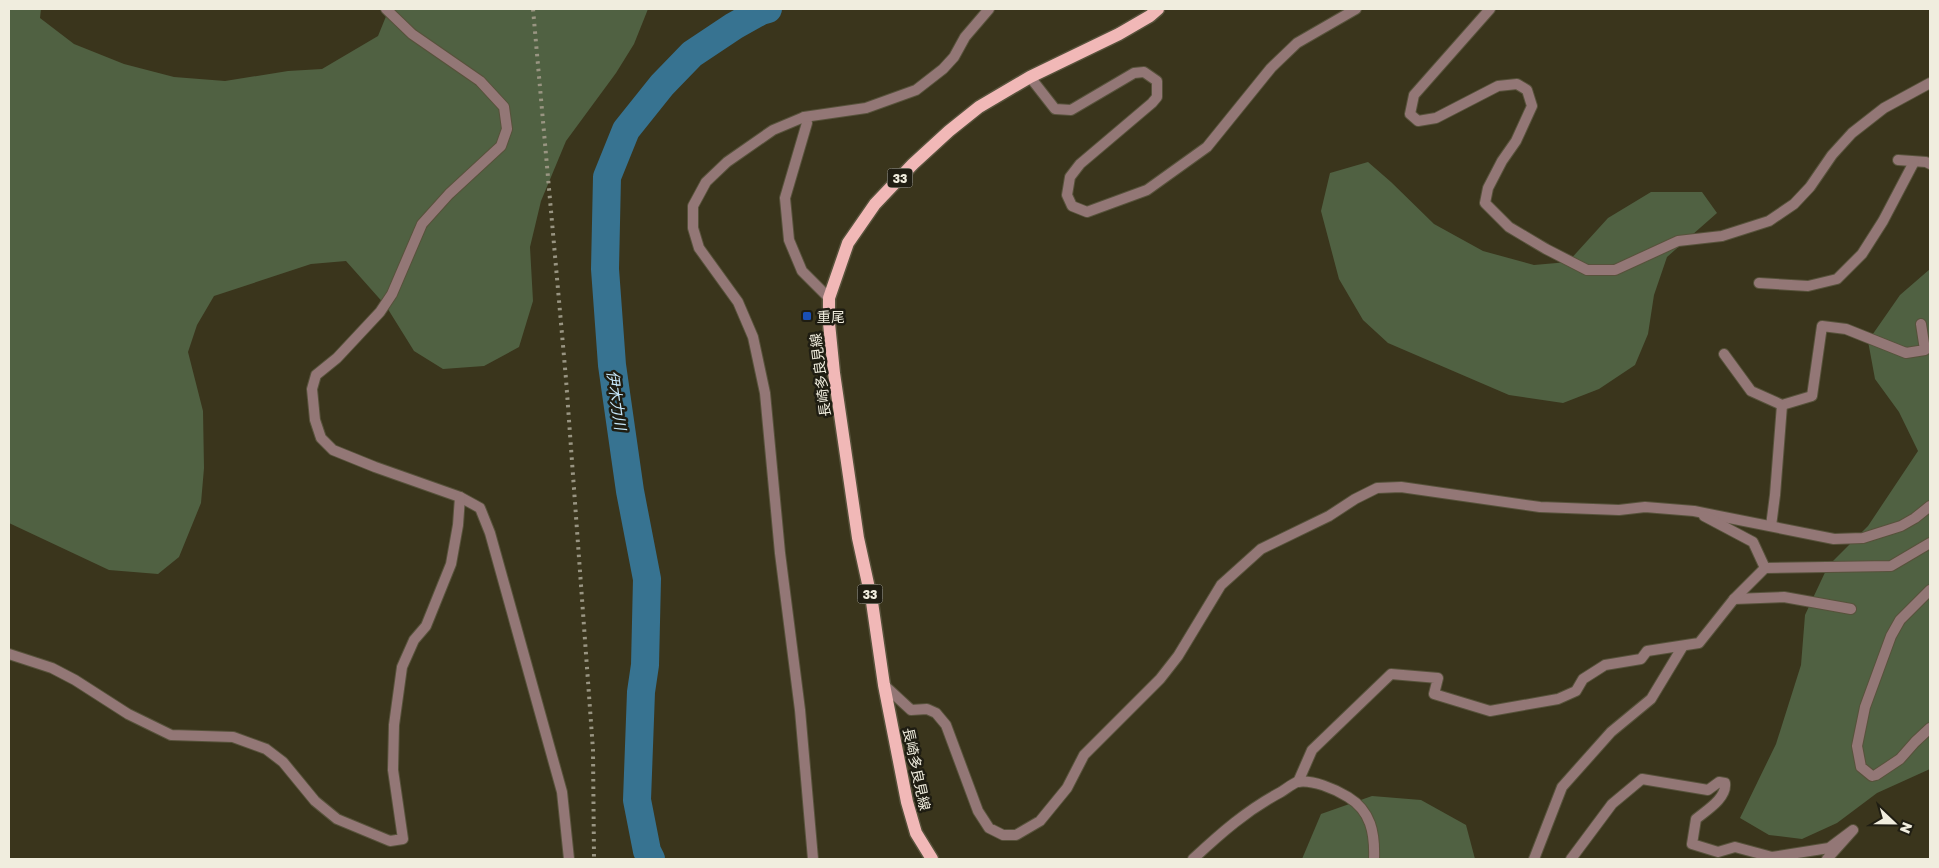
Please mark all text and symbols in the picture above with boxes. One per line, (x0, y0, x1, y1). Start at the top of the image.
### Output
road number: 33 (888, 168, 912, 188)
place label: 重尾 (817, 308, 845, 325)
marker: 重尾 (801, 310, 813, 322)
street label: 長崎多良見線 (806, 332, 834, 418)
water label: 伊木力川 (604, 369, 630, 433)
road number: 33 (858, 584, 882, 604)
street label: 長崎多良見線 (900, 726, 934, 812)
north arrow (1869, 798, 1919, 848)
text: N (1897, 820, 1916, 836)

